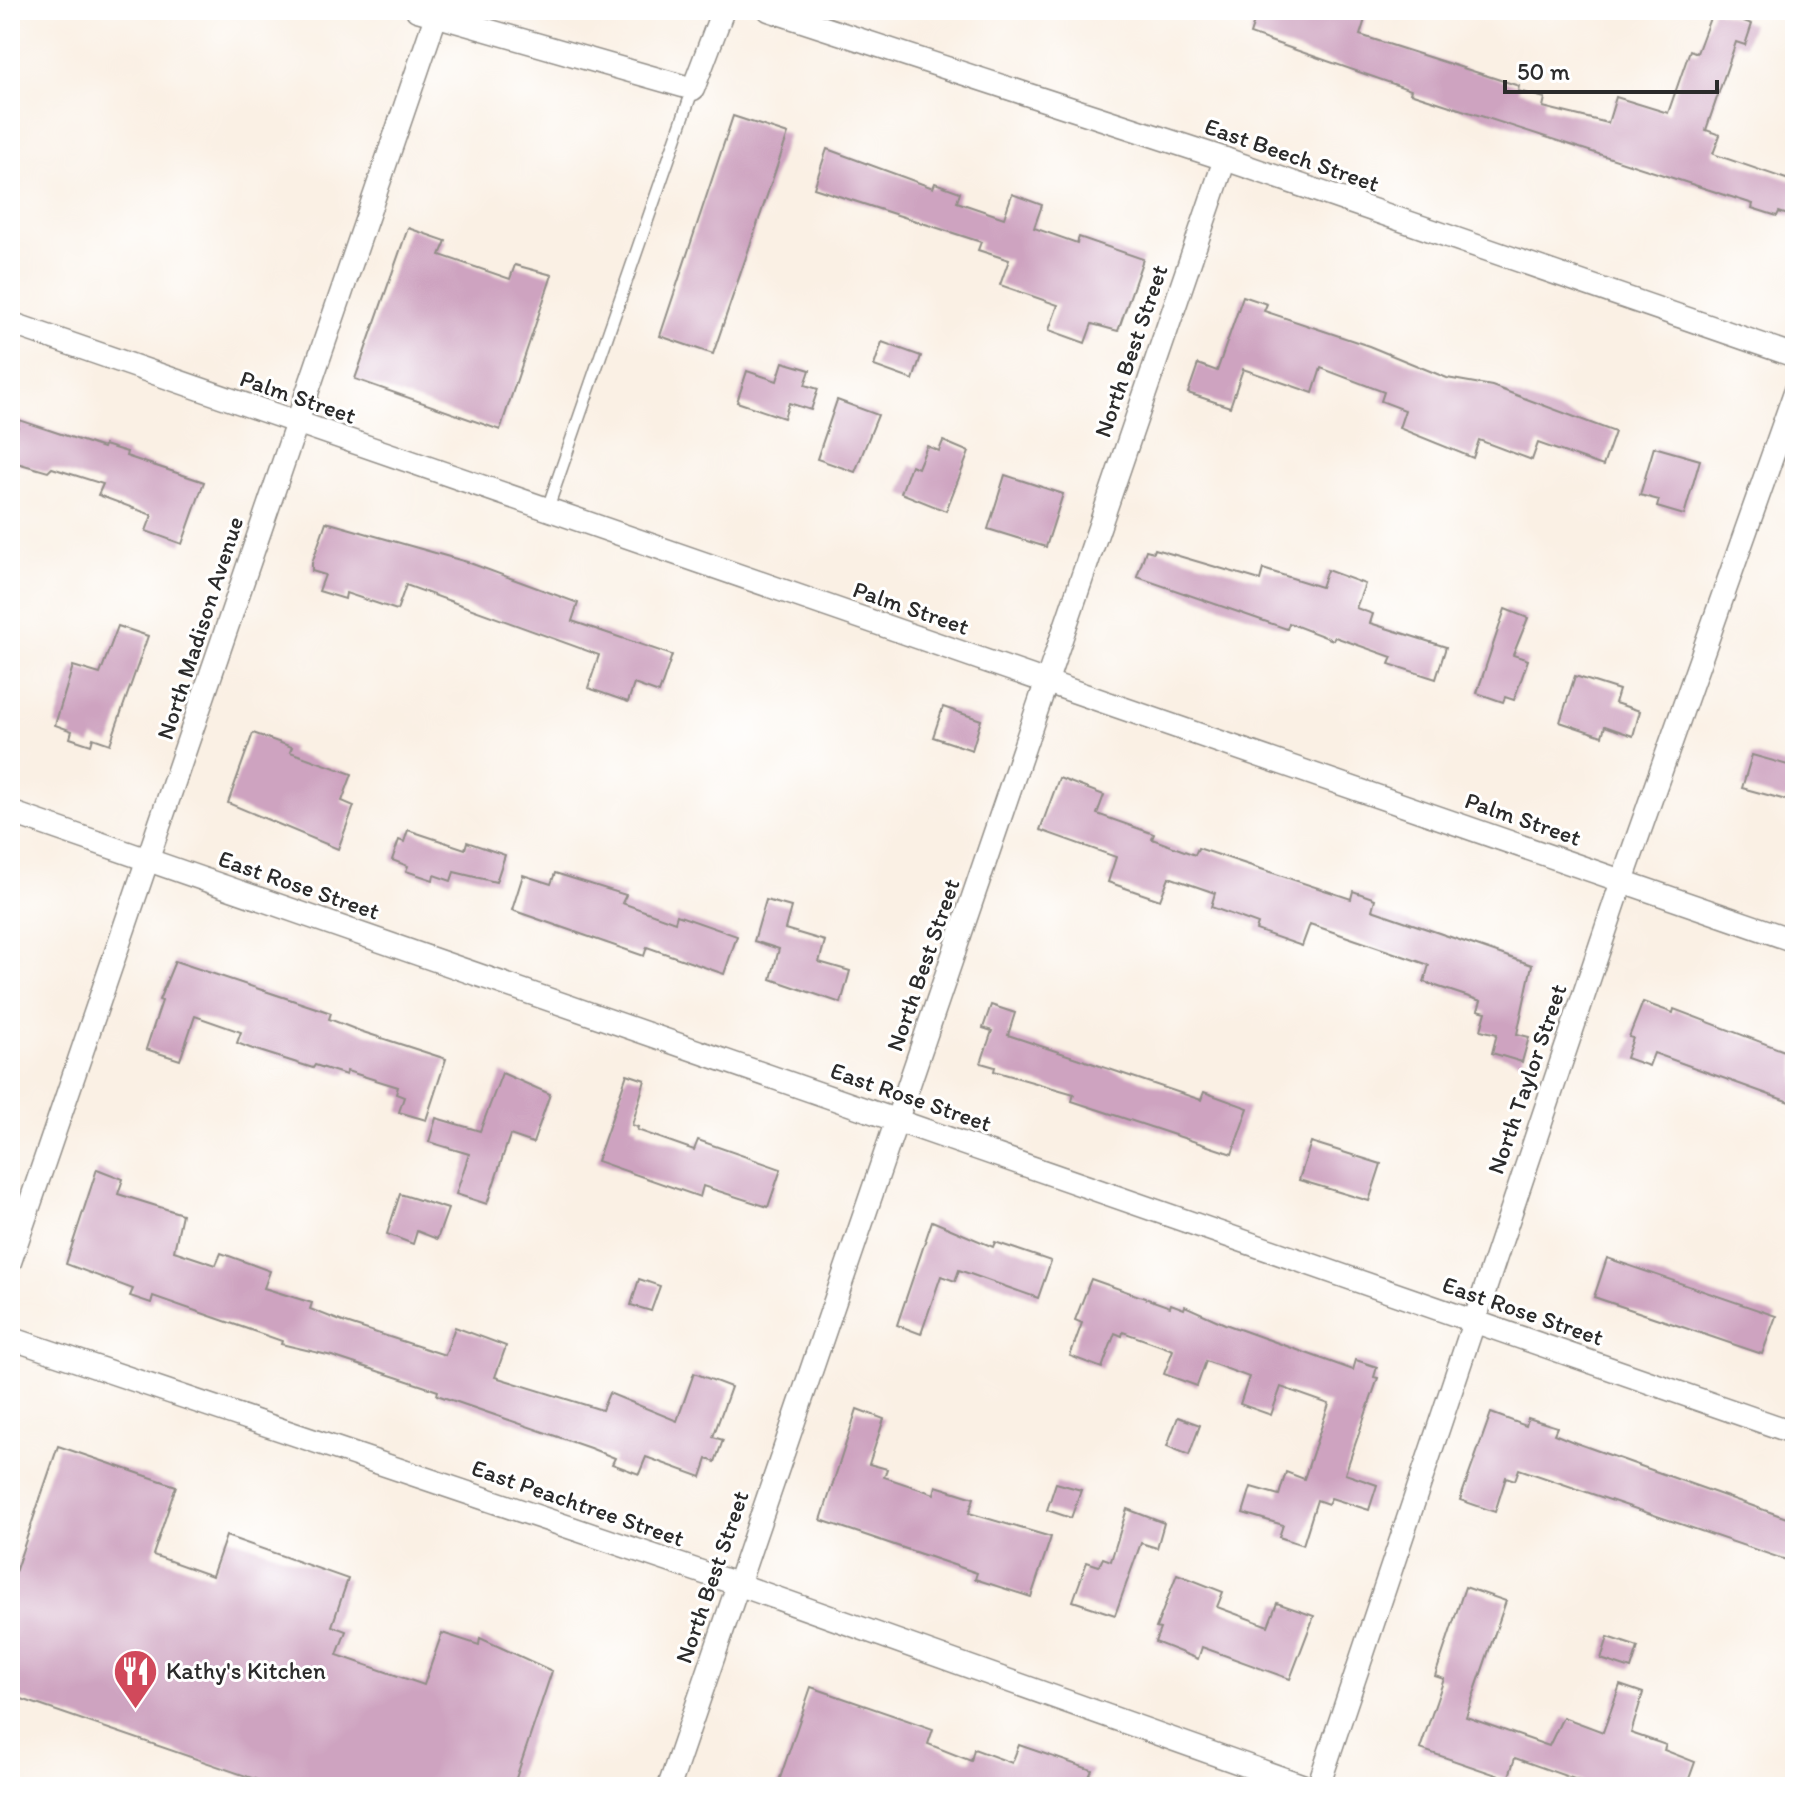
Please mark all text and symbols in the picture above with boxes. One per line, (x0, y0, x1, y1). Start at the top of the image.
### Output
scale bar (1505, 44, 1717, 94)
text: 50 m (1517, 57, 1570, 86)
street label: East Beech Street (1201, 111, 1383, 198)
street label: North Best Street (1087, 261, 1174, 441)
street label: Palm Street (236, 363, 360, 430)
street label: North Madison Avenue (150, 513, 249, 743)
street label: Palm Street (849, 574, 973, 641)
street label: Palm Street (1461, 785, 1585, 852)
street label: East Rose Street (215, 843, 384, 926)
street label: North Best Street (879, 875, 966, 1055)
street label: North Taylor Street (1480, 980, 1573, 1178)
street label: East Rose Street (827, 1055, 996, 1138)
street label: East Rose Street (1439, 1269, 1608, 1352)
street label: East Peachtree Street (468, 1453, 688, 1553)
street label: North Best Street (668, 1487, 755, 1667)
restaurant icon: Kathy's Kitchen (111, 1647, 159, 1710)
place label: Kathy's Kitchen (166, 1656, 326, 1685)

